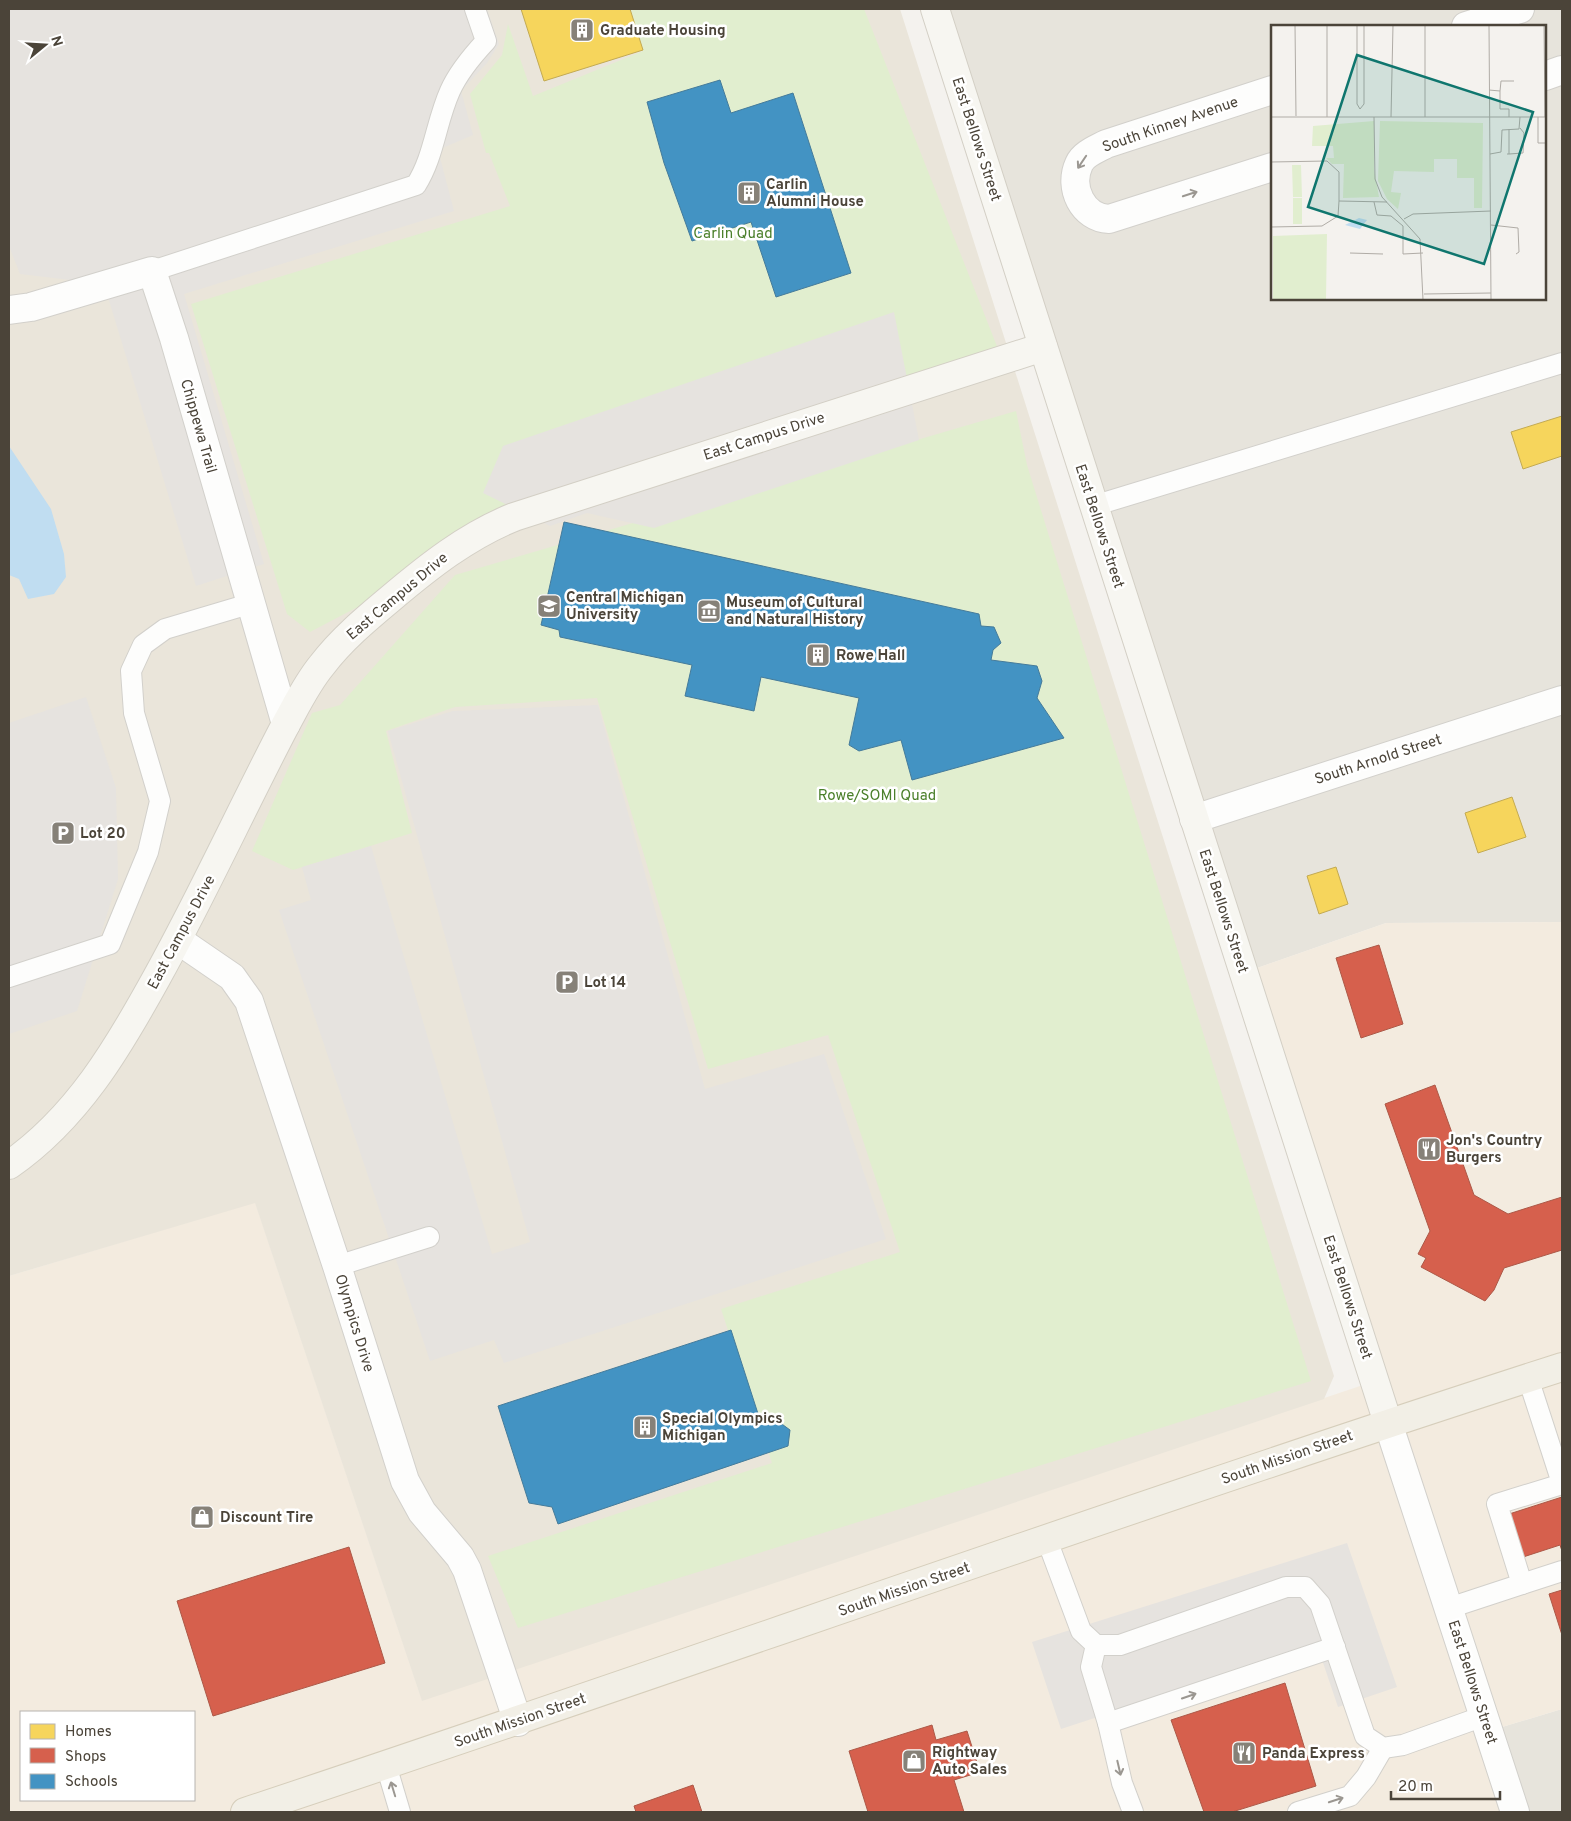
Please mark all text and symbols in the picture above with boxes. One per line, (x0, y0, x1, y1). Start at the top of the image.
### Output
building icon: Graduate Housing (569, 17, 595, 43)
north arrow (20, 20, 70, 70)
place label: Graduate Housing (600, 22, 726, 41)
inset map (1271, 25, 1546, 300)
text: N (46, 34, 66, 49)
street label: East Bellows Street (947, 75, 1005, 204)
street label: South Kinney Avenue (1100, 93, 1241, 158)
one-way arrow (1077, 155, 1087, 169)
place label: Carlin Alumni House (766, 176, 864, 212)
building icon: Carlin Alumni House (736, 180, 762, 206)
one-way arrow (1182, 189, 1198, 199)
park label: Carlin Quad (693, 225, 773, 244)
street label: Chippewa Trail (175, 377, 220, 476)
street label: East Campus Drive (701, 409, 828, 466)
street label: East Bellows Street (1070, 462, 1128, 591)
street label: East Campus Drive (343, 549, 453, 645)
place label: Central Michigan University (566, 589, 684, 625)
school or university icon: Central Michigan University (536, 593, 562, 619)
place label: Museum of Cultural and Natural History (726, 594, 864, 630)
museum icon: Museum of Cultural and Natural History (696, 598, 722, 624)
building icon: Rowe Hall (805, 642, 831, 668)
place label: Rowe Hall (836, 647, 905, 666)
street label: South Arnold Street (1313, 731, 1444, 790)
park label: Rowe/SOMI Quad (818, 787, 936, 806)
parking icon: Lot 20 (50, 820, 76, 846)
place label: Lot 20 (80, 825, 126, 844)
street label: East Bellows Street (1194, 847, 1252, 976)
street label: East Campus Drive (144, 872, 220, 993)
parking icon: Lot 14 (554, 969, 580, 995)
place label: Lot 14 (584, 974, 626, 993)
place label: Jon's Country Burgers (1446, 1132, 1543, 1168)
restaurant icon: Jon's Country Burgers (1416, 1136, 1442, 1162)
street label: East Bellows Street (1318, 1233, 1376, 1362)
street label: Olympics Drive (330, 1272, 378, 1375)
place label: Special Olympics Michigan (662, 1410, 783, 1446)
building icon: Special Olympics Michigan (632, 1414, 658, 1440)
street label: South Mission Street (1219, 1427, 1356, 1490)
shop icon: Discount Tire (189, 1504, 215, 1530)
place label: Discount Tire (220, 1509, 313, 1528)
street label: South Mission Street (836, 1559, 973, 1622)
street label: East Bellows Street (1443, 1618, 1501, 1747)
street label: South Mission Street (452, 1690, 589, 1753)
one-way arrow (1181, 1691, 1196, 1700)
legend (20, 1711, 195, 1801)
text: Homes (65, 1723, 112, 1742)
restaurant icon: Panda Express (1231, 1740, 1257, 1766)
place label: Rightway Auto Sales (932, 1744, 1007, 1780)
place label: Panda Express (1262, 1745, 1365, 1764)
text: Shops (65, 1748, 106, 1767)
shop icon: Rightway Auto Sales (901, 1748, 927, 1774)
one-way arrow (1115, 1760, 1124, 1776)
scale bar (1391, 1768, 1500, 1800)
text: Schools (65, 1773, 118, 1792)
text: 20 m (1398, 1778, 1433, 1797)
one-way arrow (387, 1781, 397, 1797)
one-way arrow (1327, 1795, 1343, 1804)

